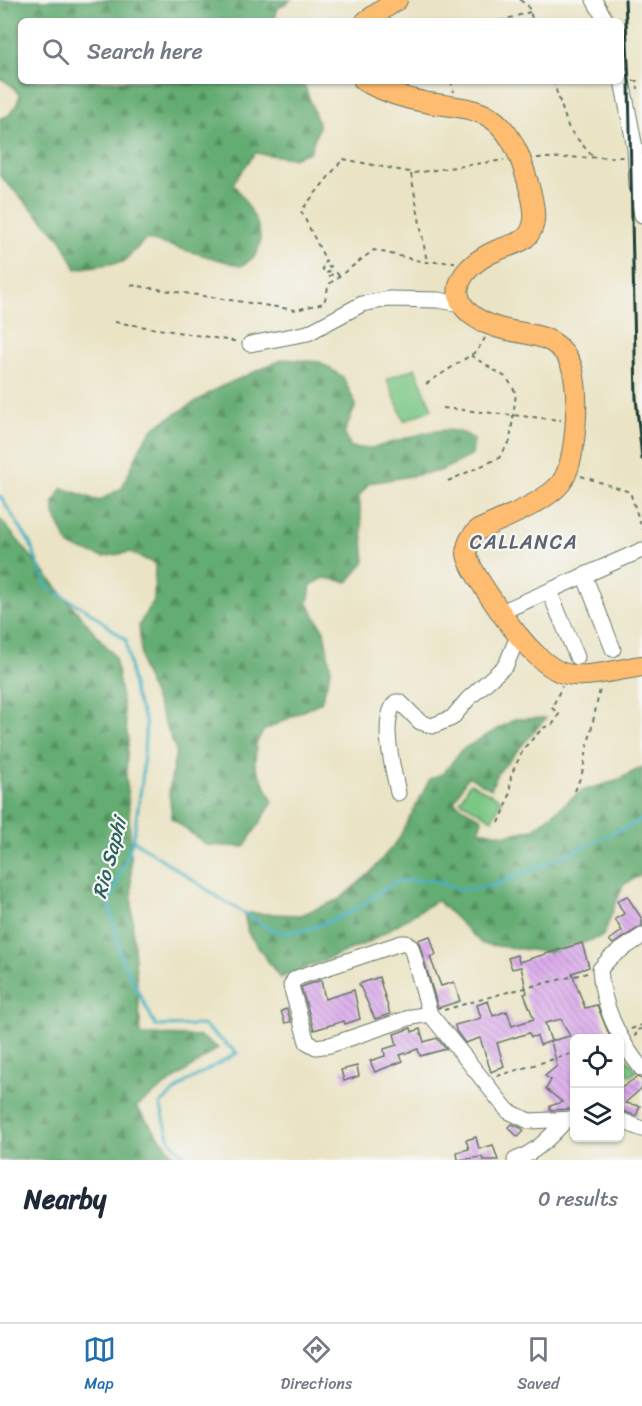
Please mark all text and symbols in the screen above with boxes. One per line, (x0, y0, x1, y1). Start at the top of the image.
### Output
search box (18, 18, 624, 84)
text: Search here (87, 32, 203, 71)
icon: search (39, 35, 72, 68)
district label: CALLANCA (470, 525, 578, 560)
water label: Rio Saphi (82, 810, 138, 902)
map controls (570, 1034, 624, 1142)
button: locate (570, 1034, 624, 1088)
button: layers (570, 1088, 624, 1142)
text: Nearby (24, 1176, 106, 1222)
text: 0 results (538, 1182, 618, 1217)
tab: Map (83, 1333, 116, 1398)
tab: Directions (281, 1333, 352, 1398)
tab: Saved (517, 1333, 559, 1398)

